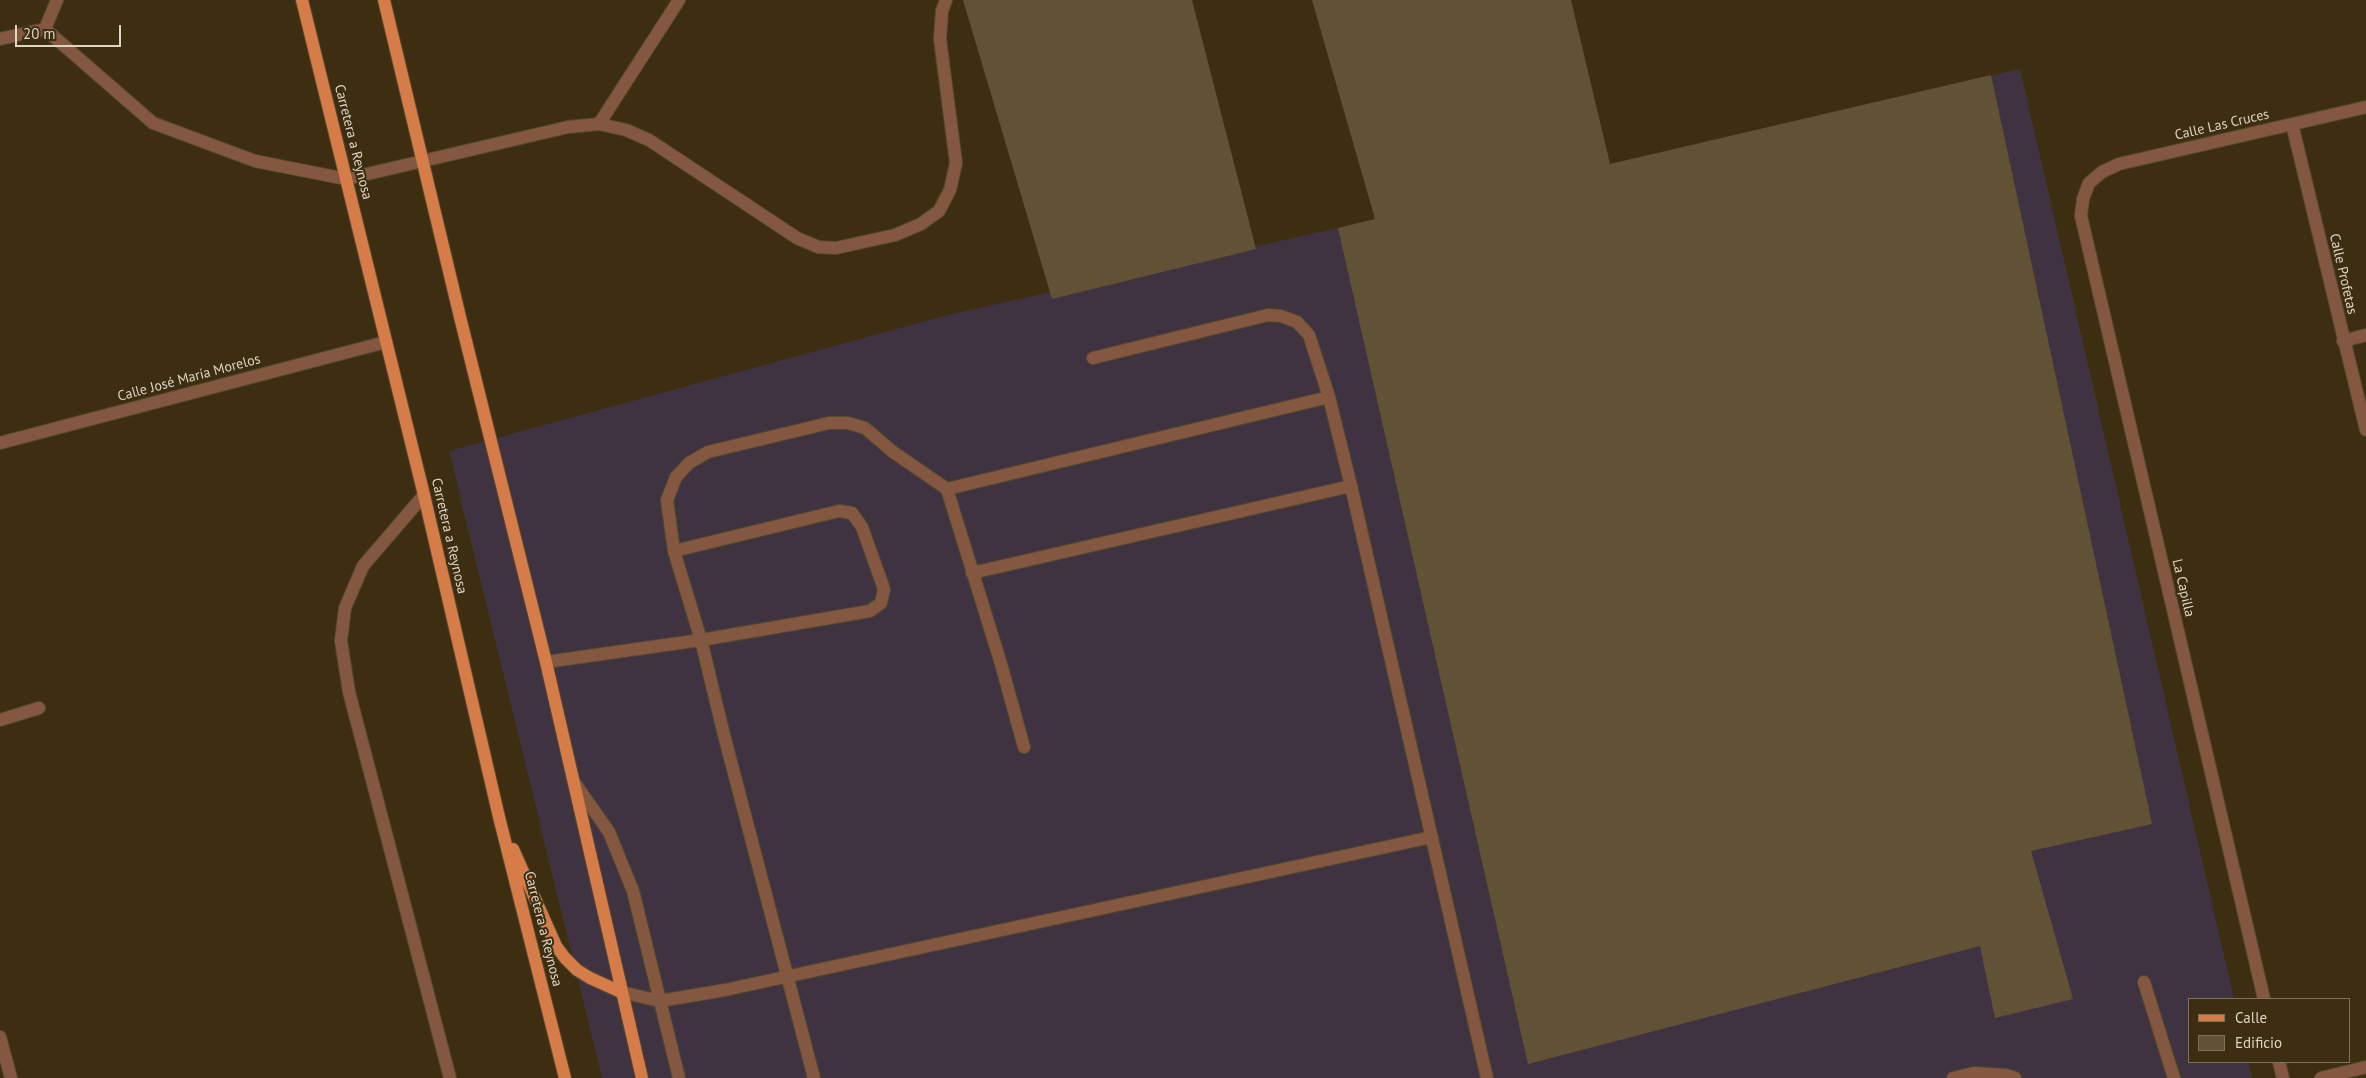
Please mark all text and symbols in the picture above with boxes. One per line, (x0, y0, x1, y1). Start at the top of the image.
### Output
scale bar (18, 15, 124, 47)
text: 20 m (23, 24, 56, 43)
street label: Carretera a Reynosa (331, 83, 375, 201)
street label: Calle Las Cruces (2173, 106, 2271, 144)
street label: Calle Profetas (2326, 232, 2360, 316)
street label: Calle José María Morelos (116, 351, 262, 405)
street label: Carretera a Reynosa (428, 477, 470, 595)
street label: La Capilla (2168, 557, 2198, 619)
street label: Carretera a Reynosa (521, 870, 565, 988)
legend (2188, 998, 2351, 1063)
text: Calle (2235, 1008, 2267, 1027)
text: Edificio (2235, 1033, 2282, 1052)

